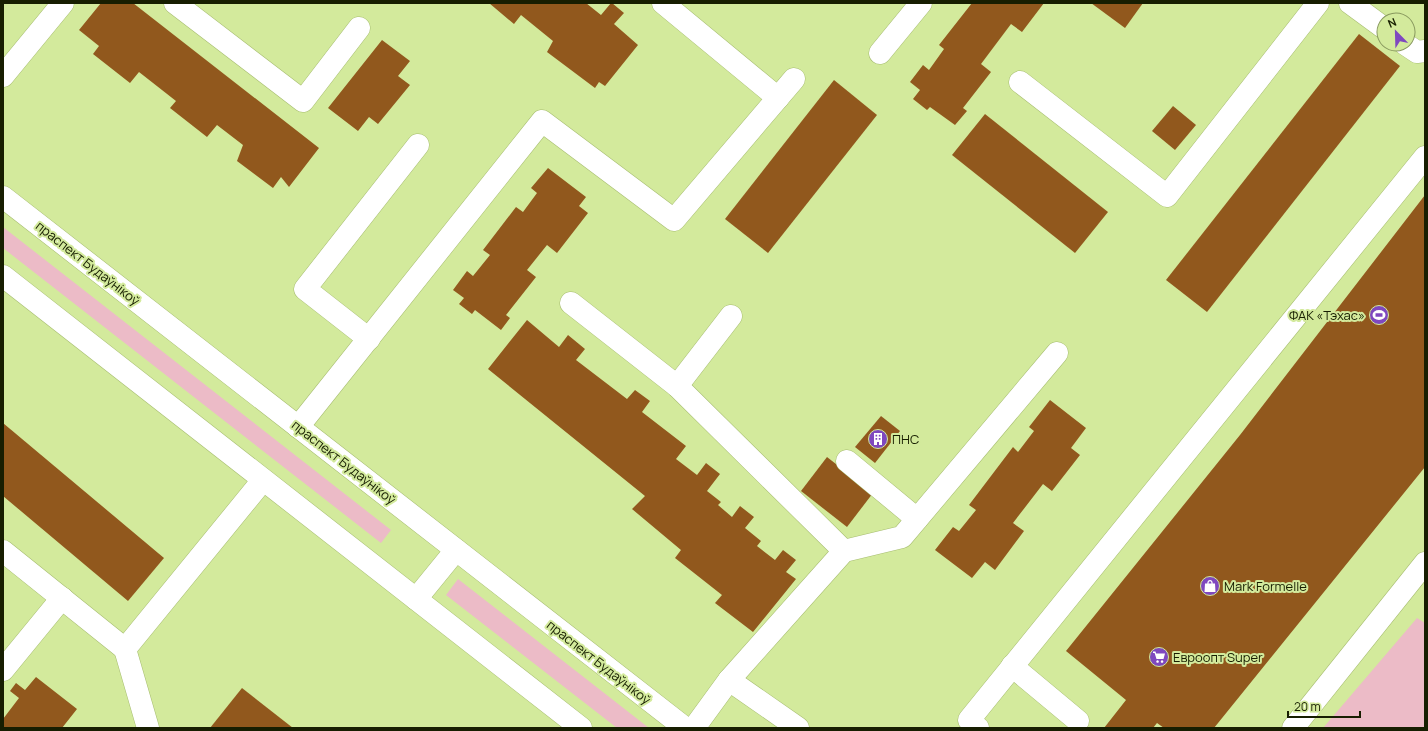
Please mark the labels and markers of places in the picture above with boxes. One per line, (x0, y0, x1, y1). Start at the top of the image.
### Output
sports icon: ФАК «Тэхас» (1368, 304, 1390, 326)
place label: ФАК «Тэхас» (1289, 306, 1365, 324)
building icon: ПНС (867, 428, 889, 450)
place label: ПНС (892, 430, 919, 448)
shop icon: Mark Formelle (1199, 575, 1221, 597)
place label: Mark Formelle (1224, 577, 1307, 595)
supermarket icon: Евроопт Super (1148, 646, 1170, 668)
place label: Евроопт Super (1173, 648, 1263, 666)

